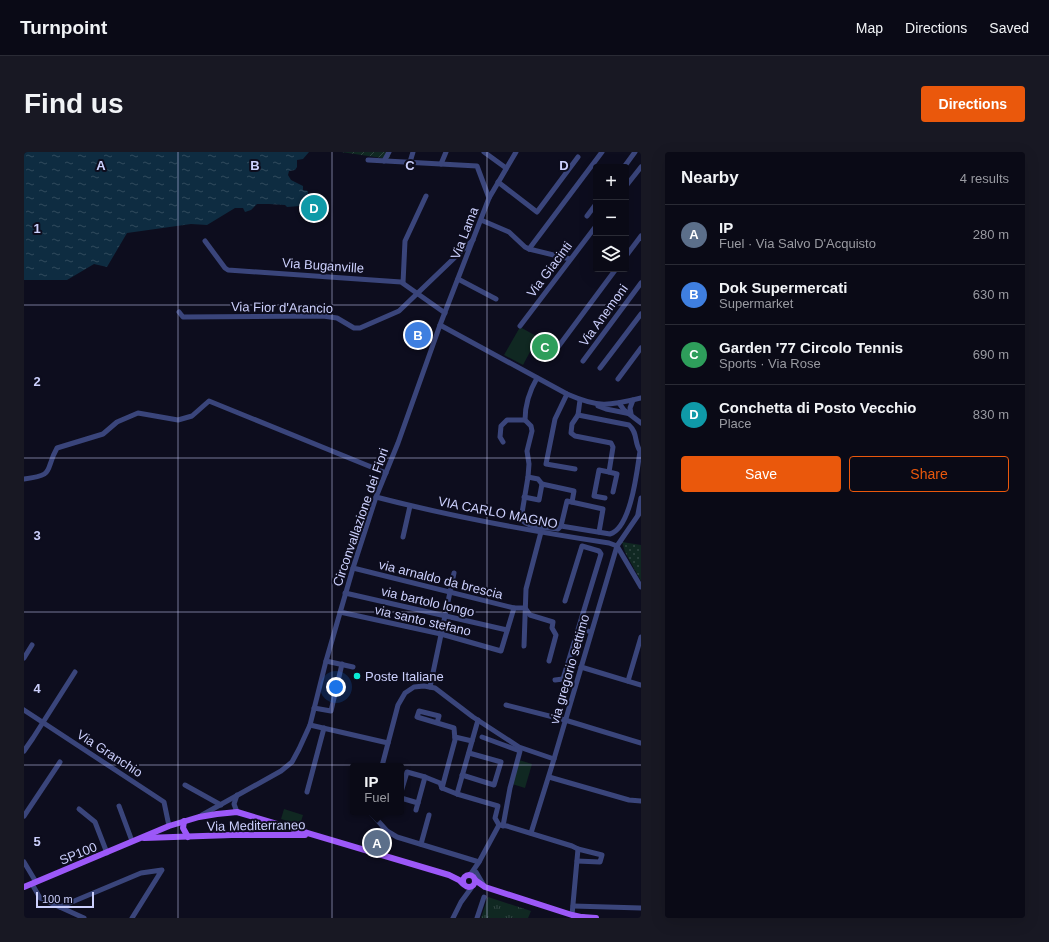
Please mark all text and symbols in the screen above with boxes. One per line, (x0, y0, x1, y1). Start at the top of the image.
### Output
text: Turnpoint (20, 17, 107, 38)
text: Map (856, 20, 883, 36)
text: Directions (905, 20, 967, 36)
text: Saved (989, 20, 1029, 36)
button: Directions (921, 86, 1025, 122)
text: Find us (24, 88, 124, 119)
text: A (96, 158, 106, 173)
text: B (250, 158, 260, 173)
text: C (405, 158, 415, 173)
text: D (559, 158, 569, 173)
map controls (593, 164, 629, 272)
button: + (593, 164, 629, 200)
text: Nearby (681, 168, 739, 187)
text: 4 results (960, 171, 1009, 186)
pin: D (301, 193, 327, 223)
button: − (593, 200, 629, 236)
street label: Via Lama (448, 204, 482, 261)
text: IP (719, 219, 733, 236)
text: 1 (33, 221, 41, 236)
text: A (689, 227, 699, 242)
text: 280 m (973, 227, 1009, 242)
button: layers (593, 236, 629, 272)
text: Fuel · Via Salvo D'Acquisto (719, 236, 876, 251)
street label: Via Giacinti (524, 239, 575, 300)
street label: Via Buganville (281, 255, 364, 276)
text: Dok Supermercati (719, 279, 847, 296)
street label: Via Anemoni (576, 281, 631, 349)
text: B (689, 287, 699, 302)
text: 630 m (973, 287, 1009, 302)
text: Supermarket (719, 296, 793, 311)
street label: Via Fior d'Arancio (231, 299, 333, 316)
pin: B (405, 320, 431, 350)
pin: C (532, 332, 558, 362)
text: Garden '77 Circolo Tennis (719, 339, 903, 356)
text: C (689, 347, 699, 362)
text: 690 m (973, 347, 1009, 362)
text: Sports · Via Rose (719, 356, 821, 371)
text: 2 (33, 374, 41, 389)
text: Conchetta di Posto Vecchio (719, 399, 917, 416)
text: D (689, 407, 699, 422)
text: 830 m (973, 407, 1009, 422)
text: Place (719, 416, 752, 431)
street label: Circonvallazione dei Fiori (330, 446, 391, 588)
button: Save (681, 456, 841, 492)
button: Share (849, 456, 1009, 492)
street label: VIA CARLO MAGNO (437, 494, 559, 531)
text: 3 (33, 528, 41, 543)
street label: via arnaldo da brescia (377, 557, 505, 602)
street label: via bartolo longo (380, 583, 476, 620)
street label: via santo stefano (373, 602, 472, 639)
street label: via gregorio settimo (547, 613, 592, 726)
place label: Poste Italiane (365, 669, 444, 684)
marker: Poste Italiane (352, 671, 362, 681)
your location (326, 677, 346, 697)
text: 4 (33, 681, 41, 696)
street label: Via Granchio (74, 727, 145, 780)
popup (350, 763, 404, 815)
text: IP (364, 773, 379, 790)
text: Fuel (364, 790, 390, 805)
street label: Via Mediterraneo (207, 817, 306, 834)
pin: A (364, 828, 390, 858)
text: 5 (33, 834, 41, 849)
street label: SP100 (57, 839, 99, 868)
scale bar (36, 890, 94, 909)
text: 100 m (42, 893, 73, 905)

